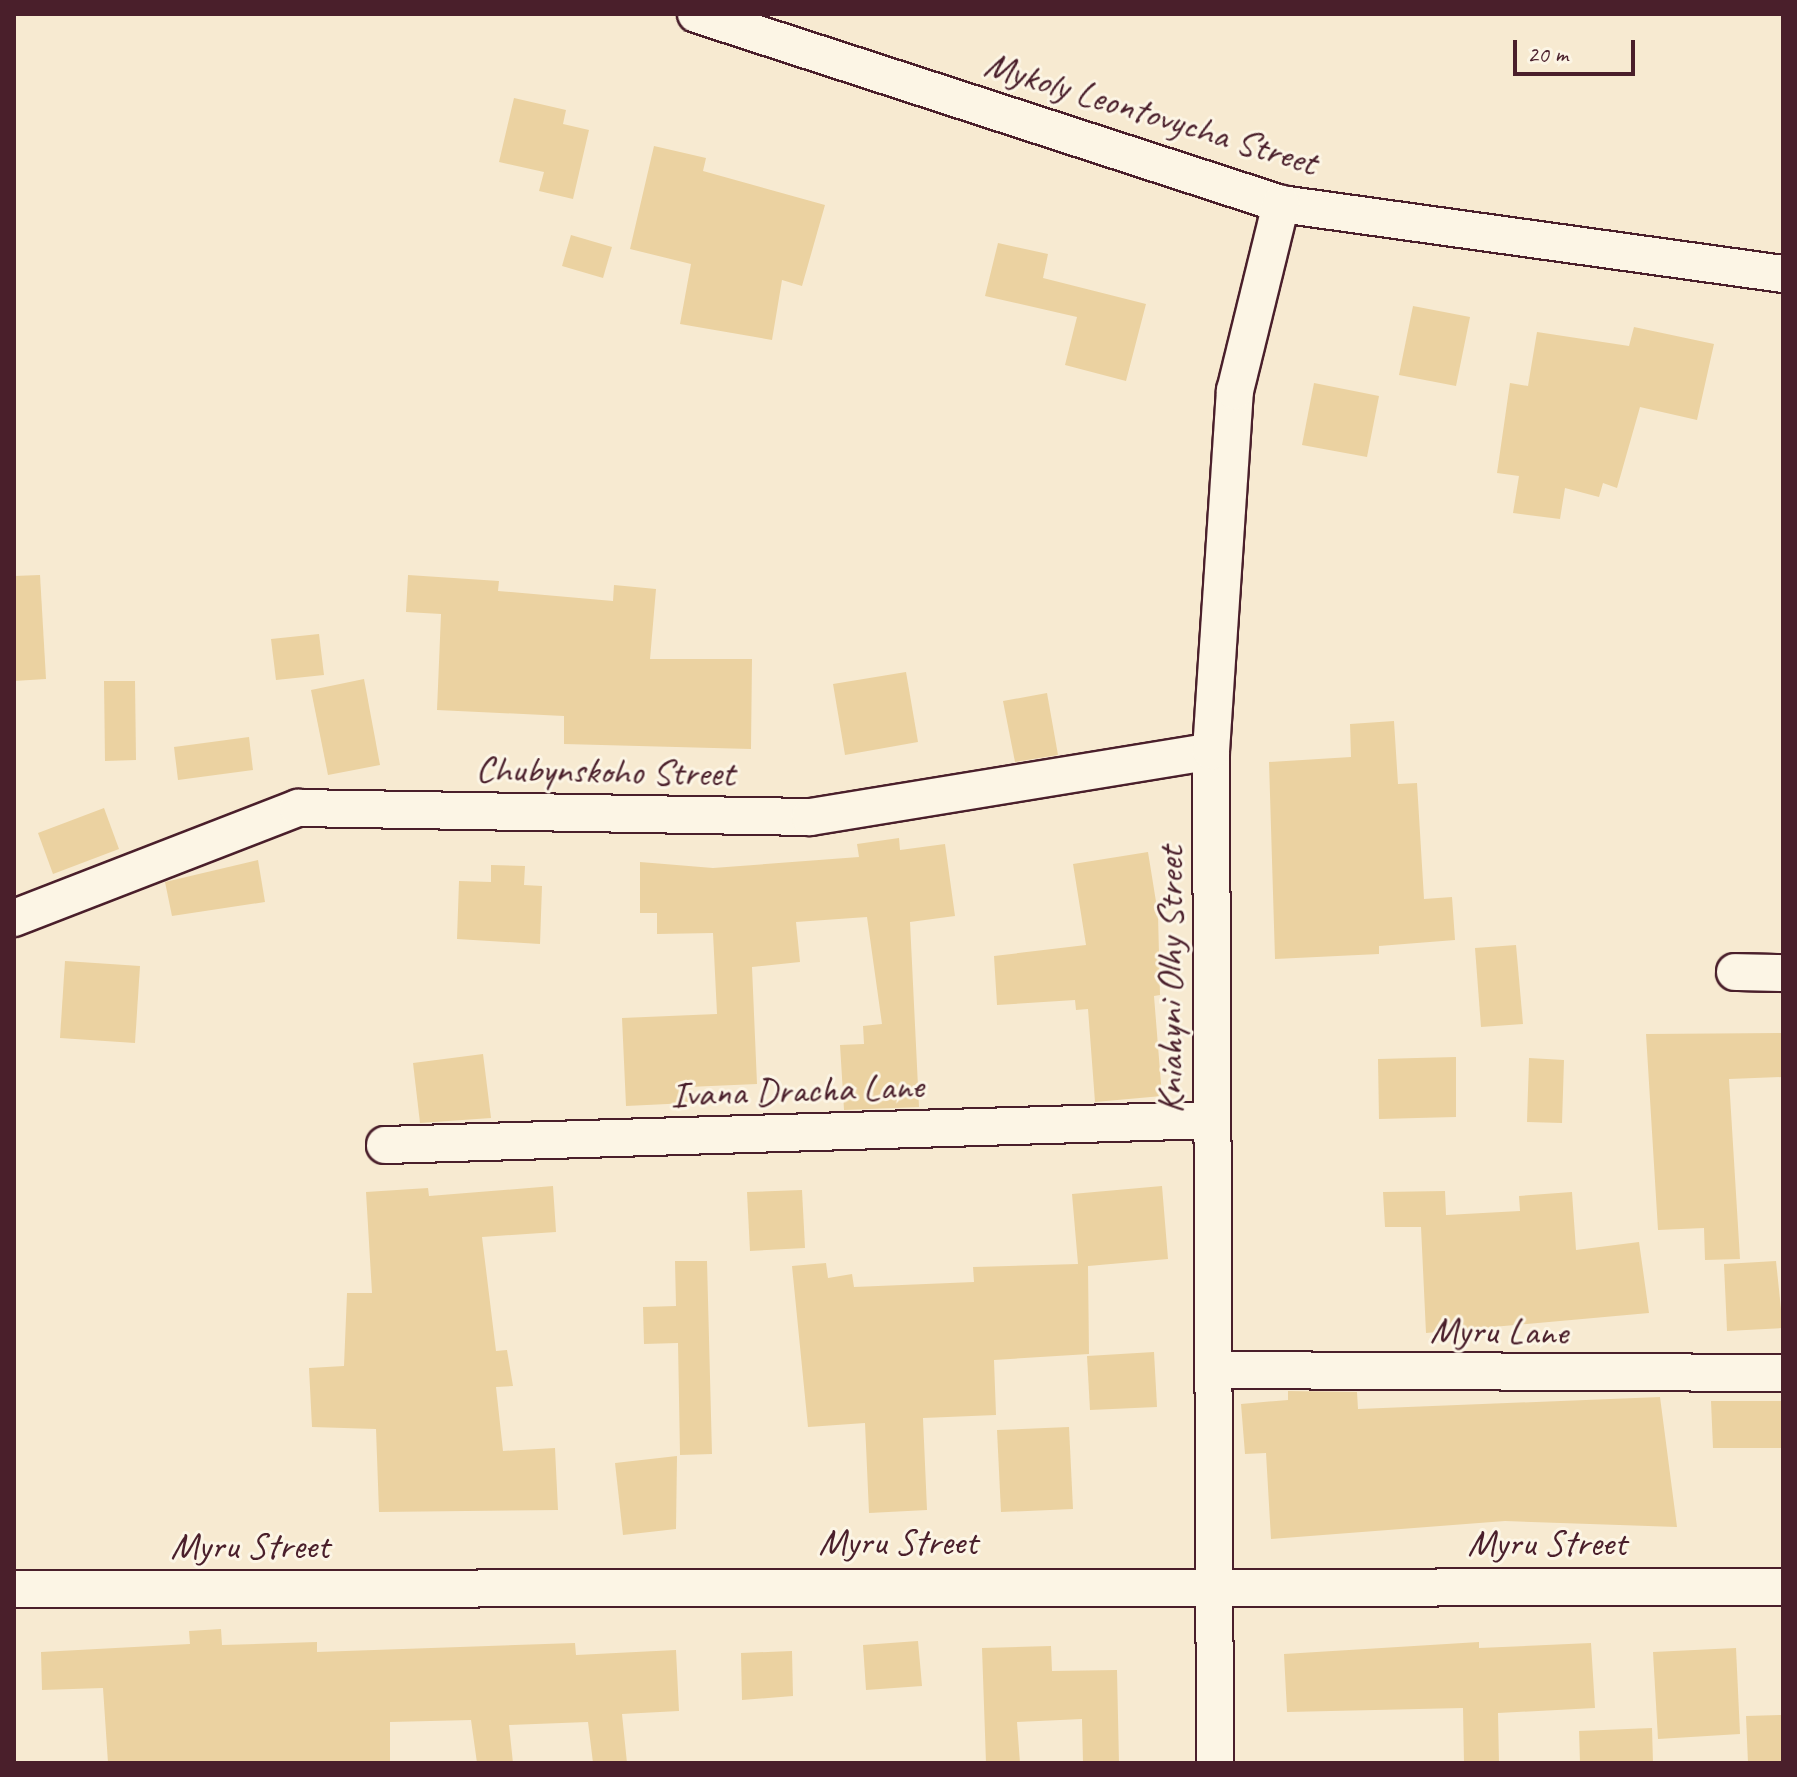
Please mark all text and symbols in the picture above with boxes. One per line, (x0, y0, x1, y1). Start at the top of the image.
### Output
scale bar (1517, 24, 1639, 74)
text: 20 m (1527, 39, 1568, 69)
street label: Mykoly Leontovycha Street (979, 41, 1323, 185)
street label: Chubynskoho Street (475, 746, 735, 796)
street label: Kniahyni Olhy Street (1147, 846, 1193, 1114)
street label: Ivana Dracha Lane (669, 1063, 925, 1117)
street label: Myru Lane (1429, 1307, 1569, 1355)
street label: Myru Street (818, 1519, 978, 1565)
street label: Myru Street (1467, 1520, 1627, 1566)
street label: Myru Street (170, 1523, 330, 1569)

